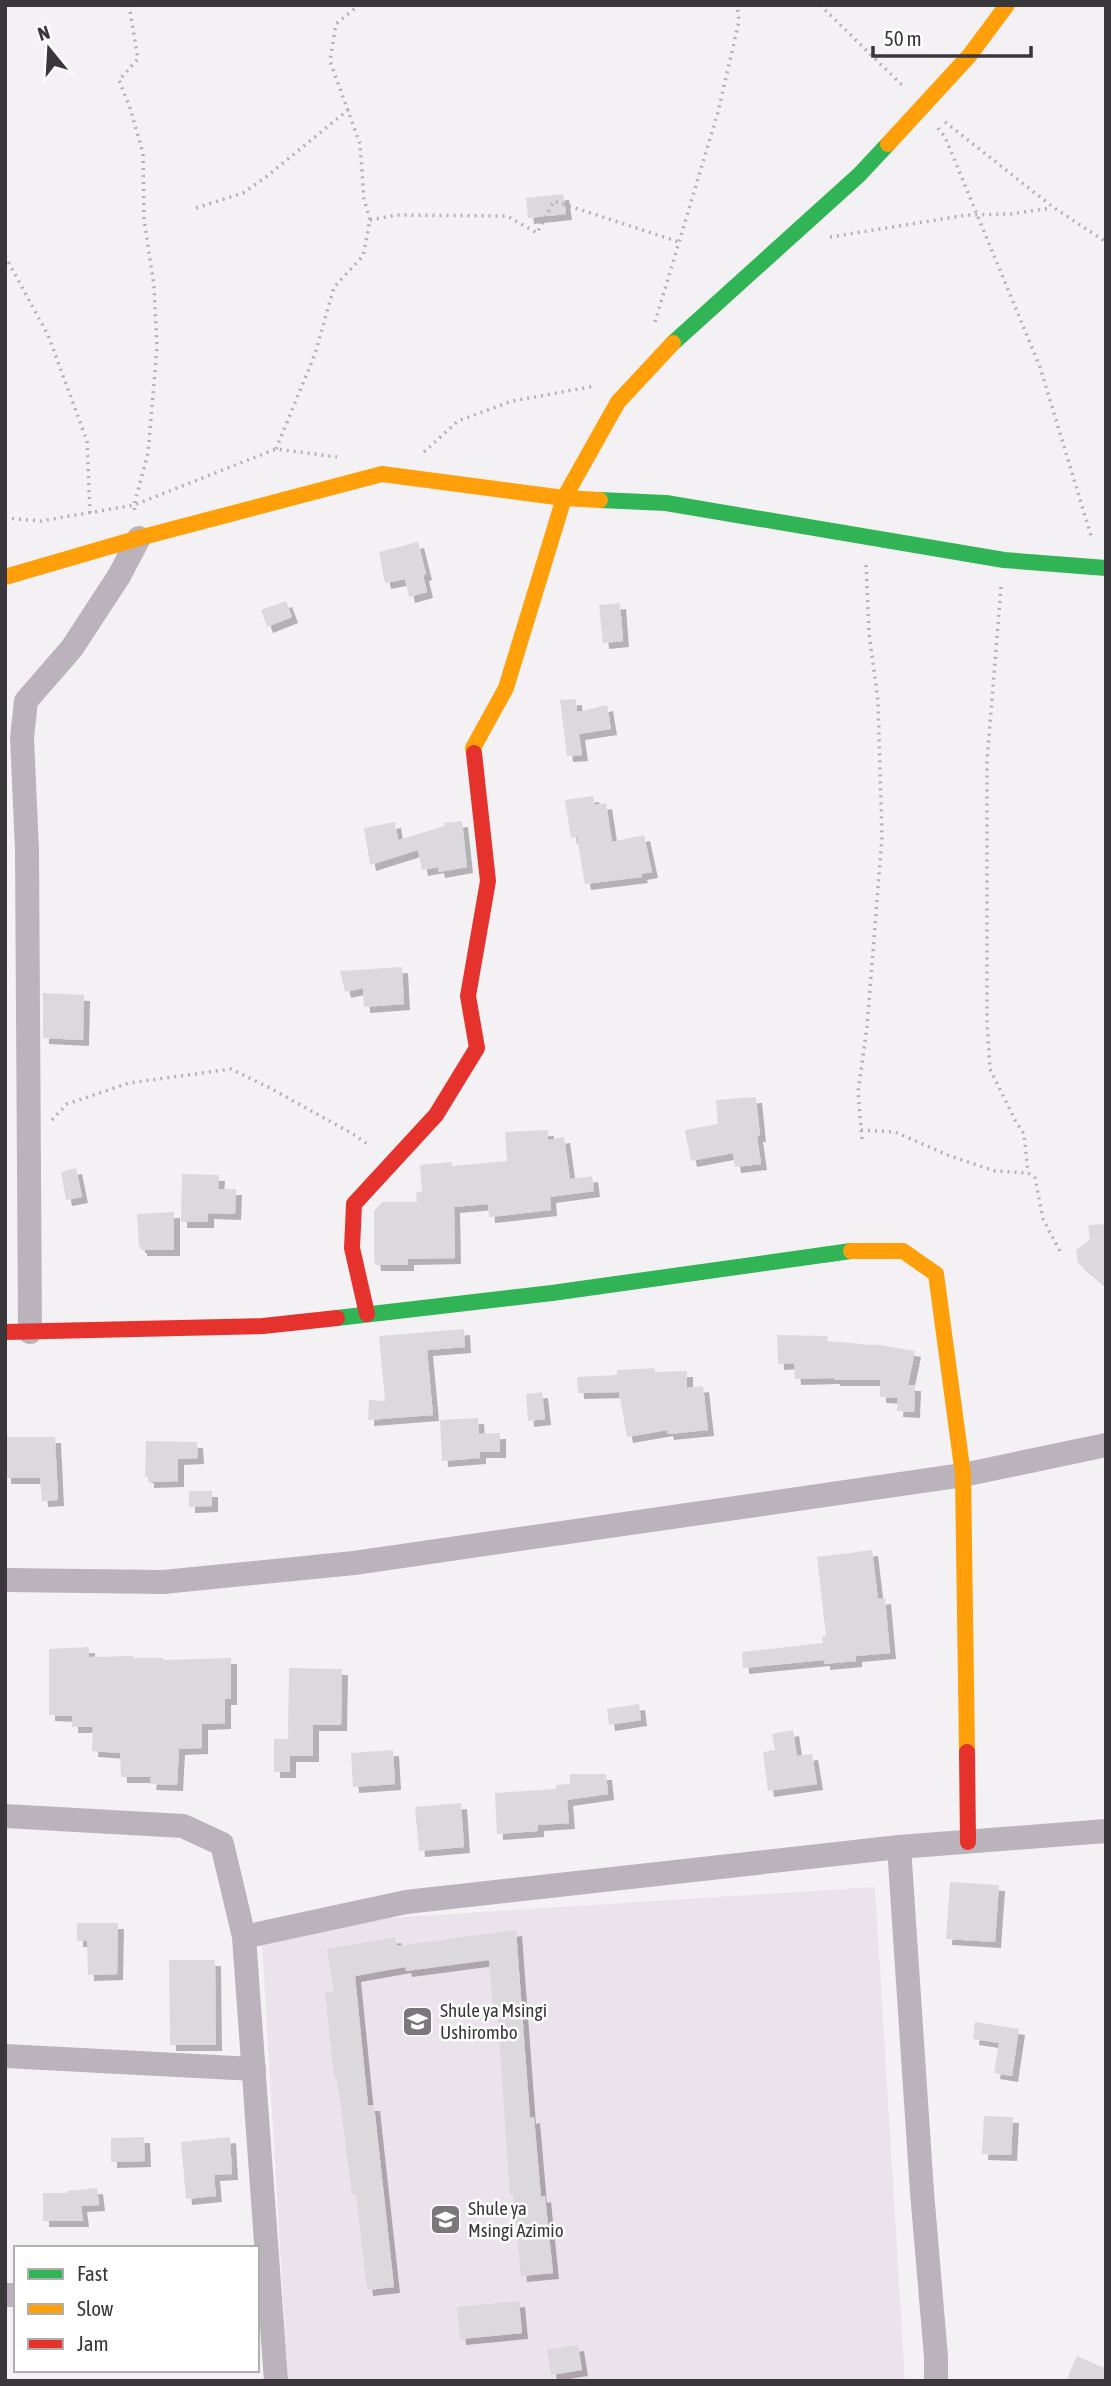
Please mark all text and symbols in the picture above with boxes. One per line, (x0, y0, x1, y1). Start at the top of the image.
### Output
north arrow (14, 14, 84, 84)
scale bar (873, 14, 1030, 58)
text: N (35, 21, 52, 45)
text: 50 m (884, 26, 922, 50)
place label: Shule ya Msingi Ushirombo (440, 1999, 547, 2043)
school or university icon: Shule ya Msingi Ushirombo (400, 2004, 434, 2038)
place label: Shule ya Msingi Azimio (468, 2197, 564, 2241)
school or university icon: Shule ya Msingi Azimio (428, 2202, 462, 2236)
legend (14, 2246, 259, 2372)
text: Fast (77, 2261, 108, 2285)
text: Slow (77, 2296, 114, 2320)
text: Jam (77, 2331, 109, 2355)

